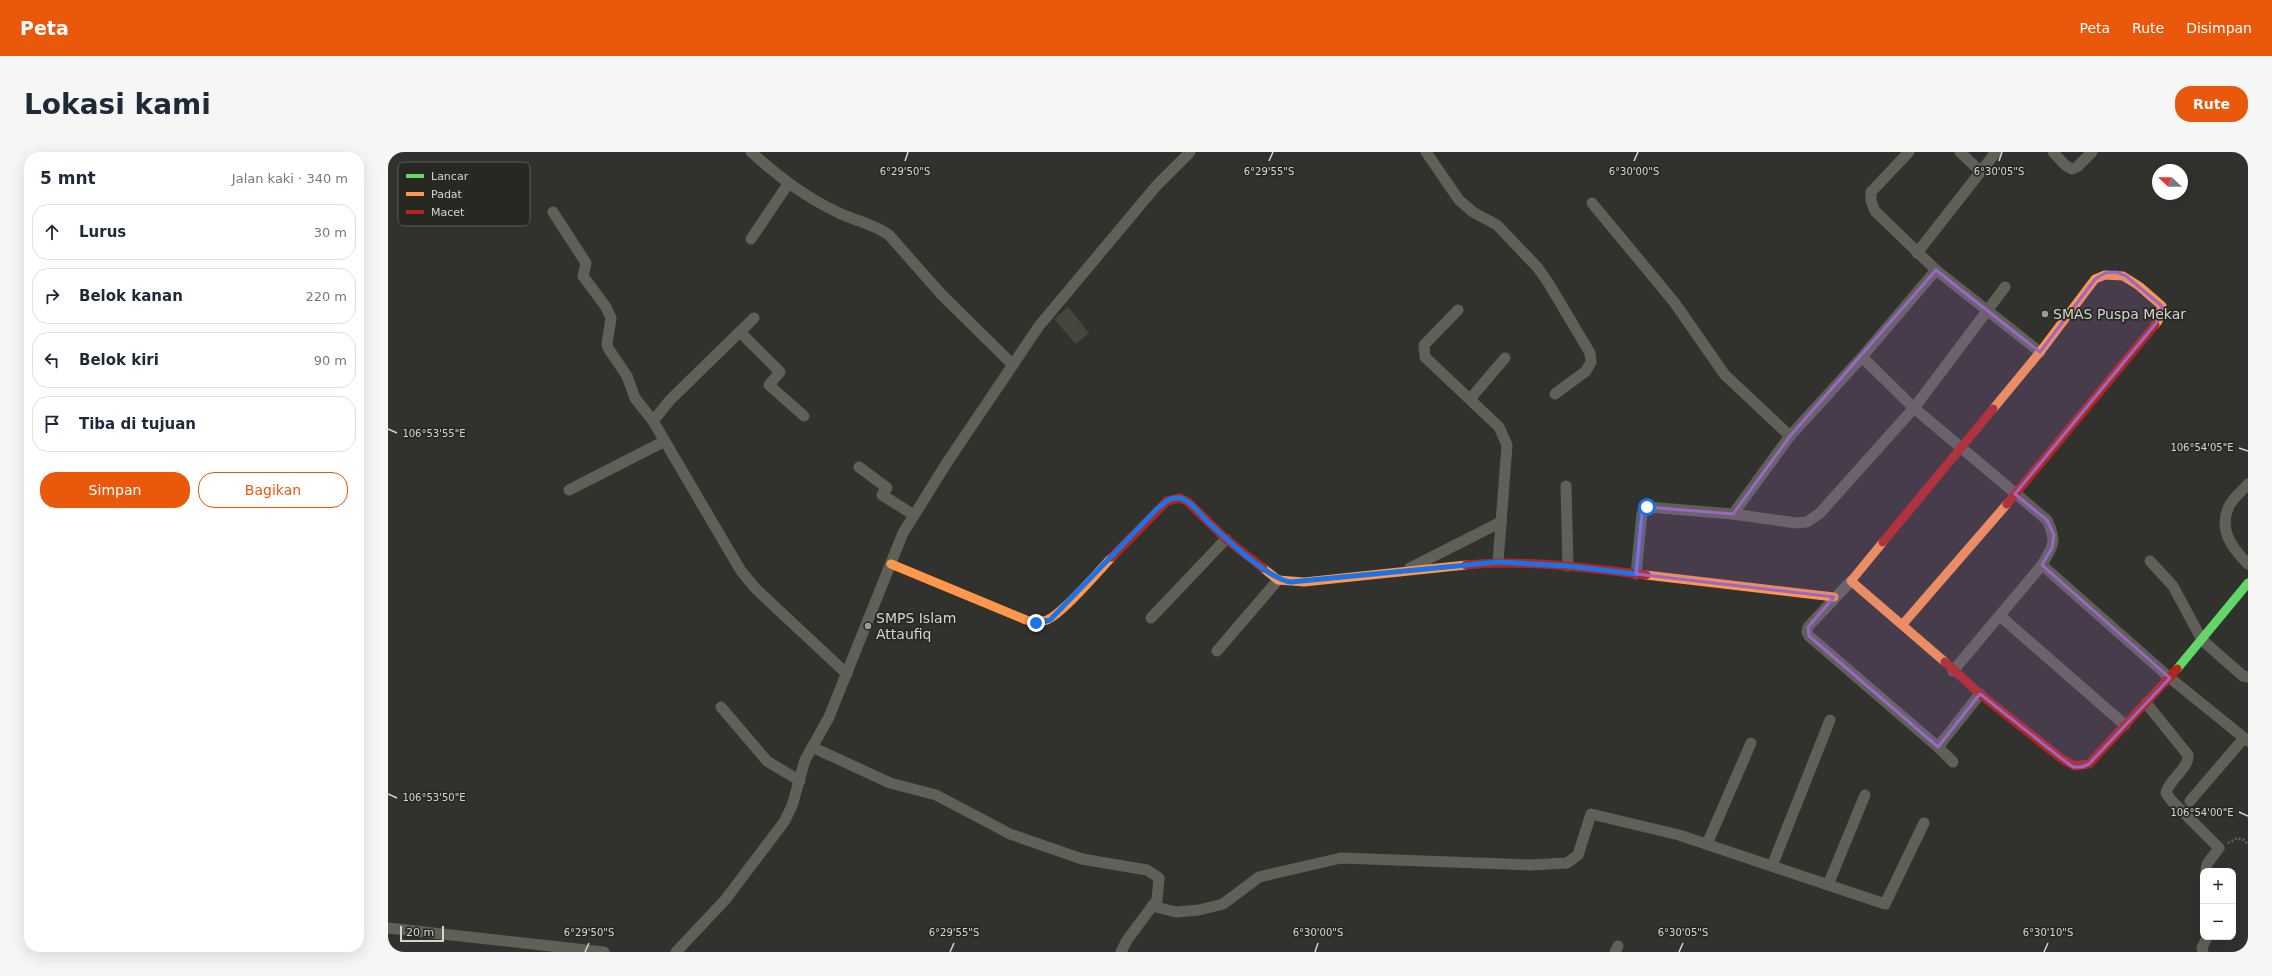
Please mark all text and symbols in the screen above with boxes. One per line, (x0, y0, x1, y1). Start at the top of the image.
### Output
text: Peta (20, 17, 69, 39)
text: Peta (2079, 20, 2110, 36)
text: Rute (2132, 20, 2164, 36)
text: Disimpan (2186, 20, 2252, 36)
button: Rute (2175, 86, 2248, 122)
text: Lokasi kami (24, 88, 211, 121)
legend (398, 162, 530, 226)
north arrow (2152, 164, 2188, 200)
text: 6°29'50"S (880, 166, 930, 177)
text: 6°29'55"S (1244, 166, 1294, 177)
text: 6°30'00"S (1609, 166, 1659, 177)
text: 6°30'05"S (1974, 166, 2024, 177)
text: 5 mnt (40, 168, 96, 188)
text: Lancar (431, 170, 469, 183)
text: Jalan kaki · 340 m (232, 171, 348, 186)
text: Padat (431, 188, 463, 201)
text: Macet (431, 206, 465, 219)
icon: ahead (41, 221, 63, 243)
text: Lurus (79, 223, 126, 241)
text: 30 m (314, 225, 347, 240)
icon: right (41, 285, 63, 307)
text: Belok kanan (79, 287, 183, 305)
text: 220 m (305, 289, 347, 304)
place label: SMAS Puspa Mekar (2053, 306, 2186, 322)
marker: SMAS Puspa Mekar (2040, 309, 2050, 319)
icon: left (41, 349, 63, 371)
text: Belok kiri (79, 351, 159, 369)
text: 90 m (314, 353, 347, 368)
icon: arrive (41, 413, 63, 435)
text: Tiba di tujuan (79, 415, 196, 433)
text: 106°53'55"E (402, 428, 466, 439)
text: 106°54'05"E (2170, 442, 2234, 453)
button: Simpan (40, 472, 190, 508)
button: Bagikan (198, 472, 348, 508)
route start (1638, 498, 1656, 516)
place label: SMPS Islam Attaufiq (876, 610, 956, 642)
route end (1027, 614, 1045, 632)
marker: SMPS Islam Attaufiq (863, 621, 873, 631)
text: 106°53'50"E (402, 792, 466, 803)
text: 106°54'00"E (2170, 807, 2234, 818)
map controls (2200, 868, 2236, 940)
button: + (2200, 868, 2236, 904)
button: − (2200, 904, 2236, 940)
scale bar (400, 924, 444, 943)
text: 20 m (406, 926, 434, 939)
text: 6°29'50"S (564, 927, 614, 938)
text: 6°29'55"S (929, 927, 979, 938)
text: 6°30'00"S (1293, 927, 1343, 938)
text: 6°30'05"S (1658, 927, 1708, 938)
text: 6°30'10"S (2023, 927, 2073, 938)

